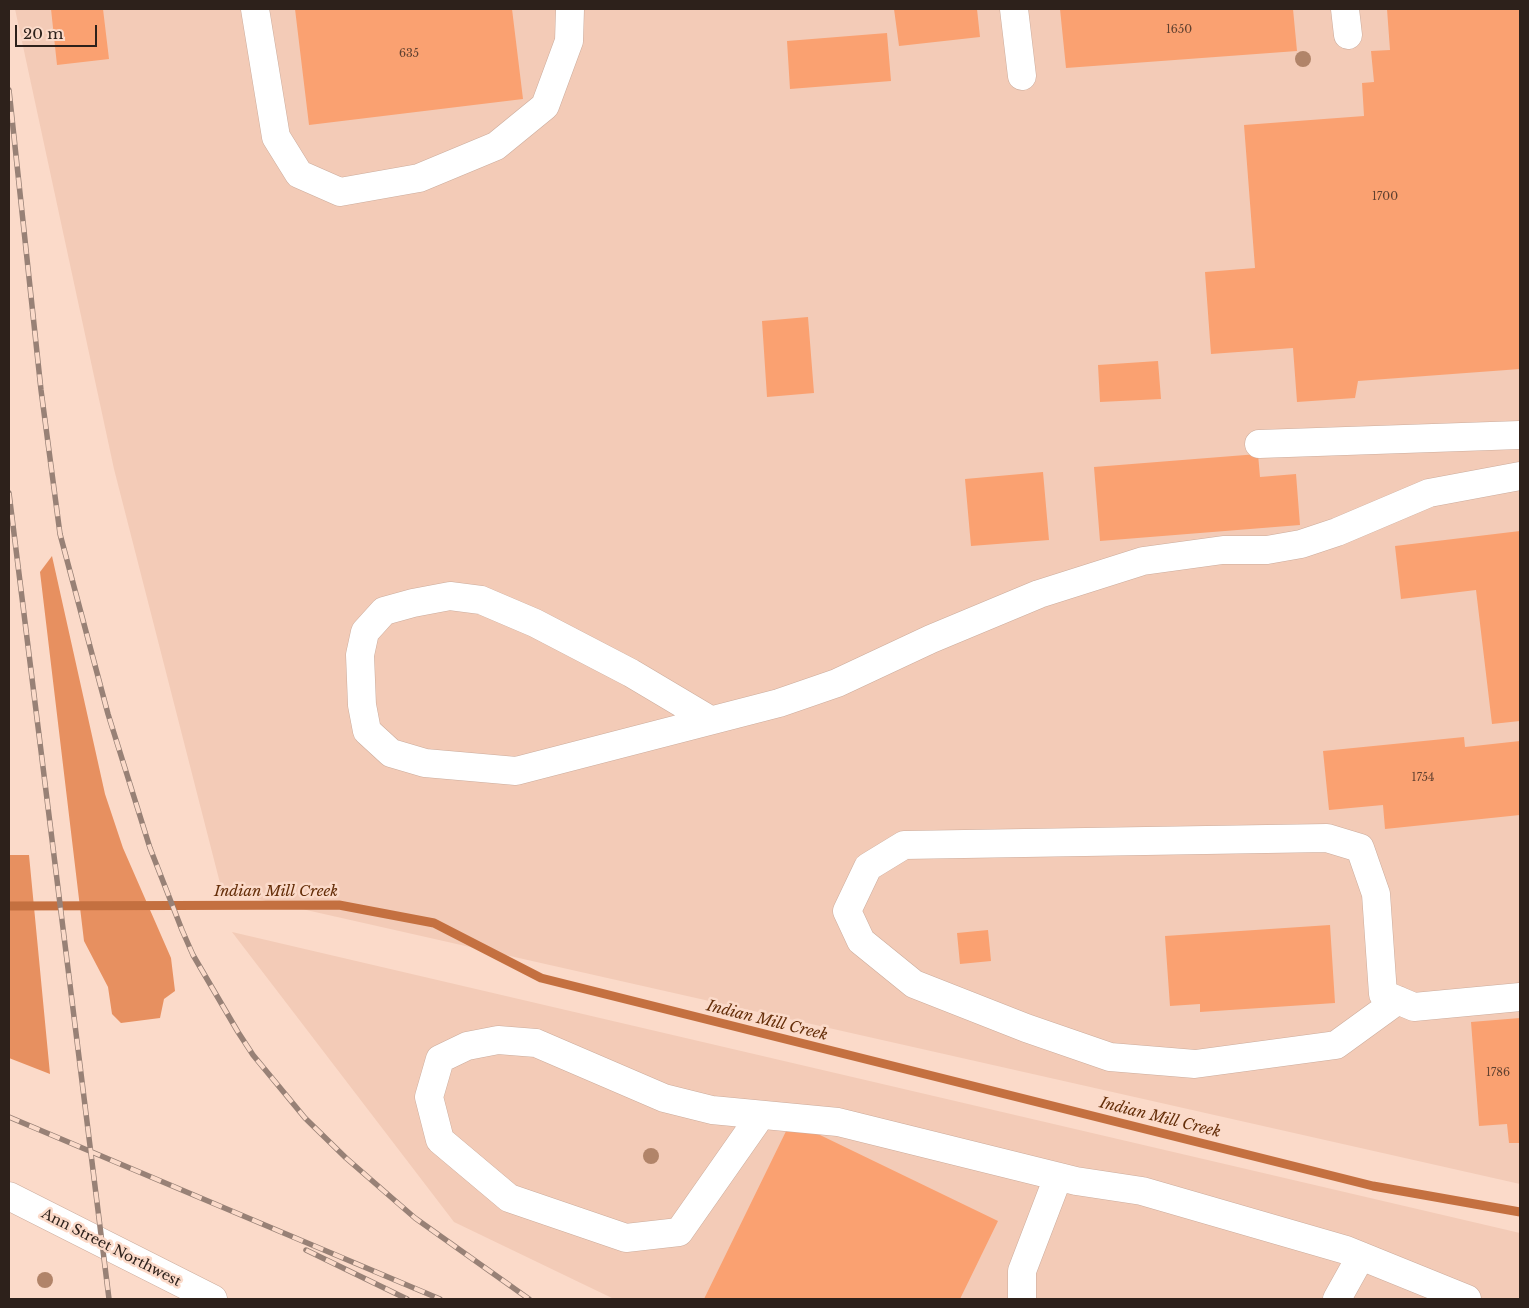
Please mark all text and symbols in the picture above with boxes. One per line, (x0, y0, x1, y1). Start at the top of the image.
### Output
scale bar (18, 15, 100, 47)
house number: 1650 (1166, 23, 1192, 37)
text: 20 m (23, 24, 63, 43)
house number: 635 (399, 47, 419, 61)
house number: 1700 (1372, 190, 1398, 204)
house number: 1754 (1412, 771, 1434, 785)
water label: Indian Mill Creek (214, 883, 338, 901)
water label: Indian Mill Creek (705, 997, 829, 1045)
house number: 1786 (1486, 1066, 1510, 1080)
water label: Indian Mill Creek (1098, 1094, 1222, 1142)
street label: Ann Street Northwest (38, 1205, 184, 1291)

